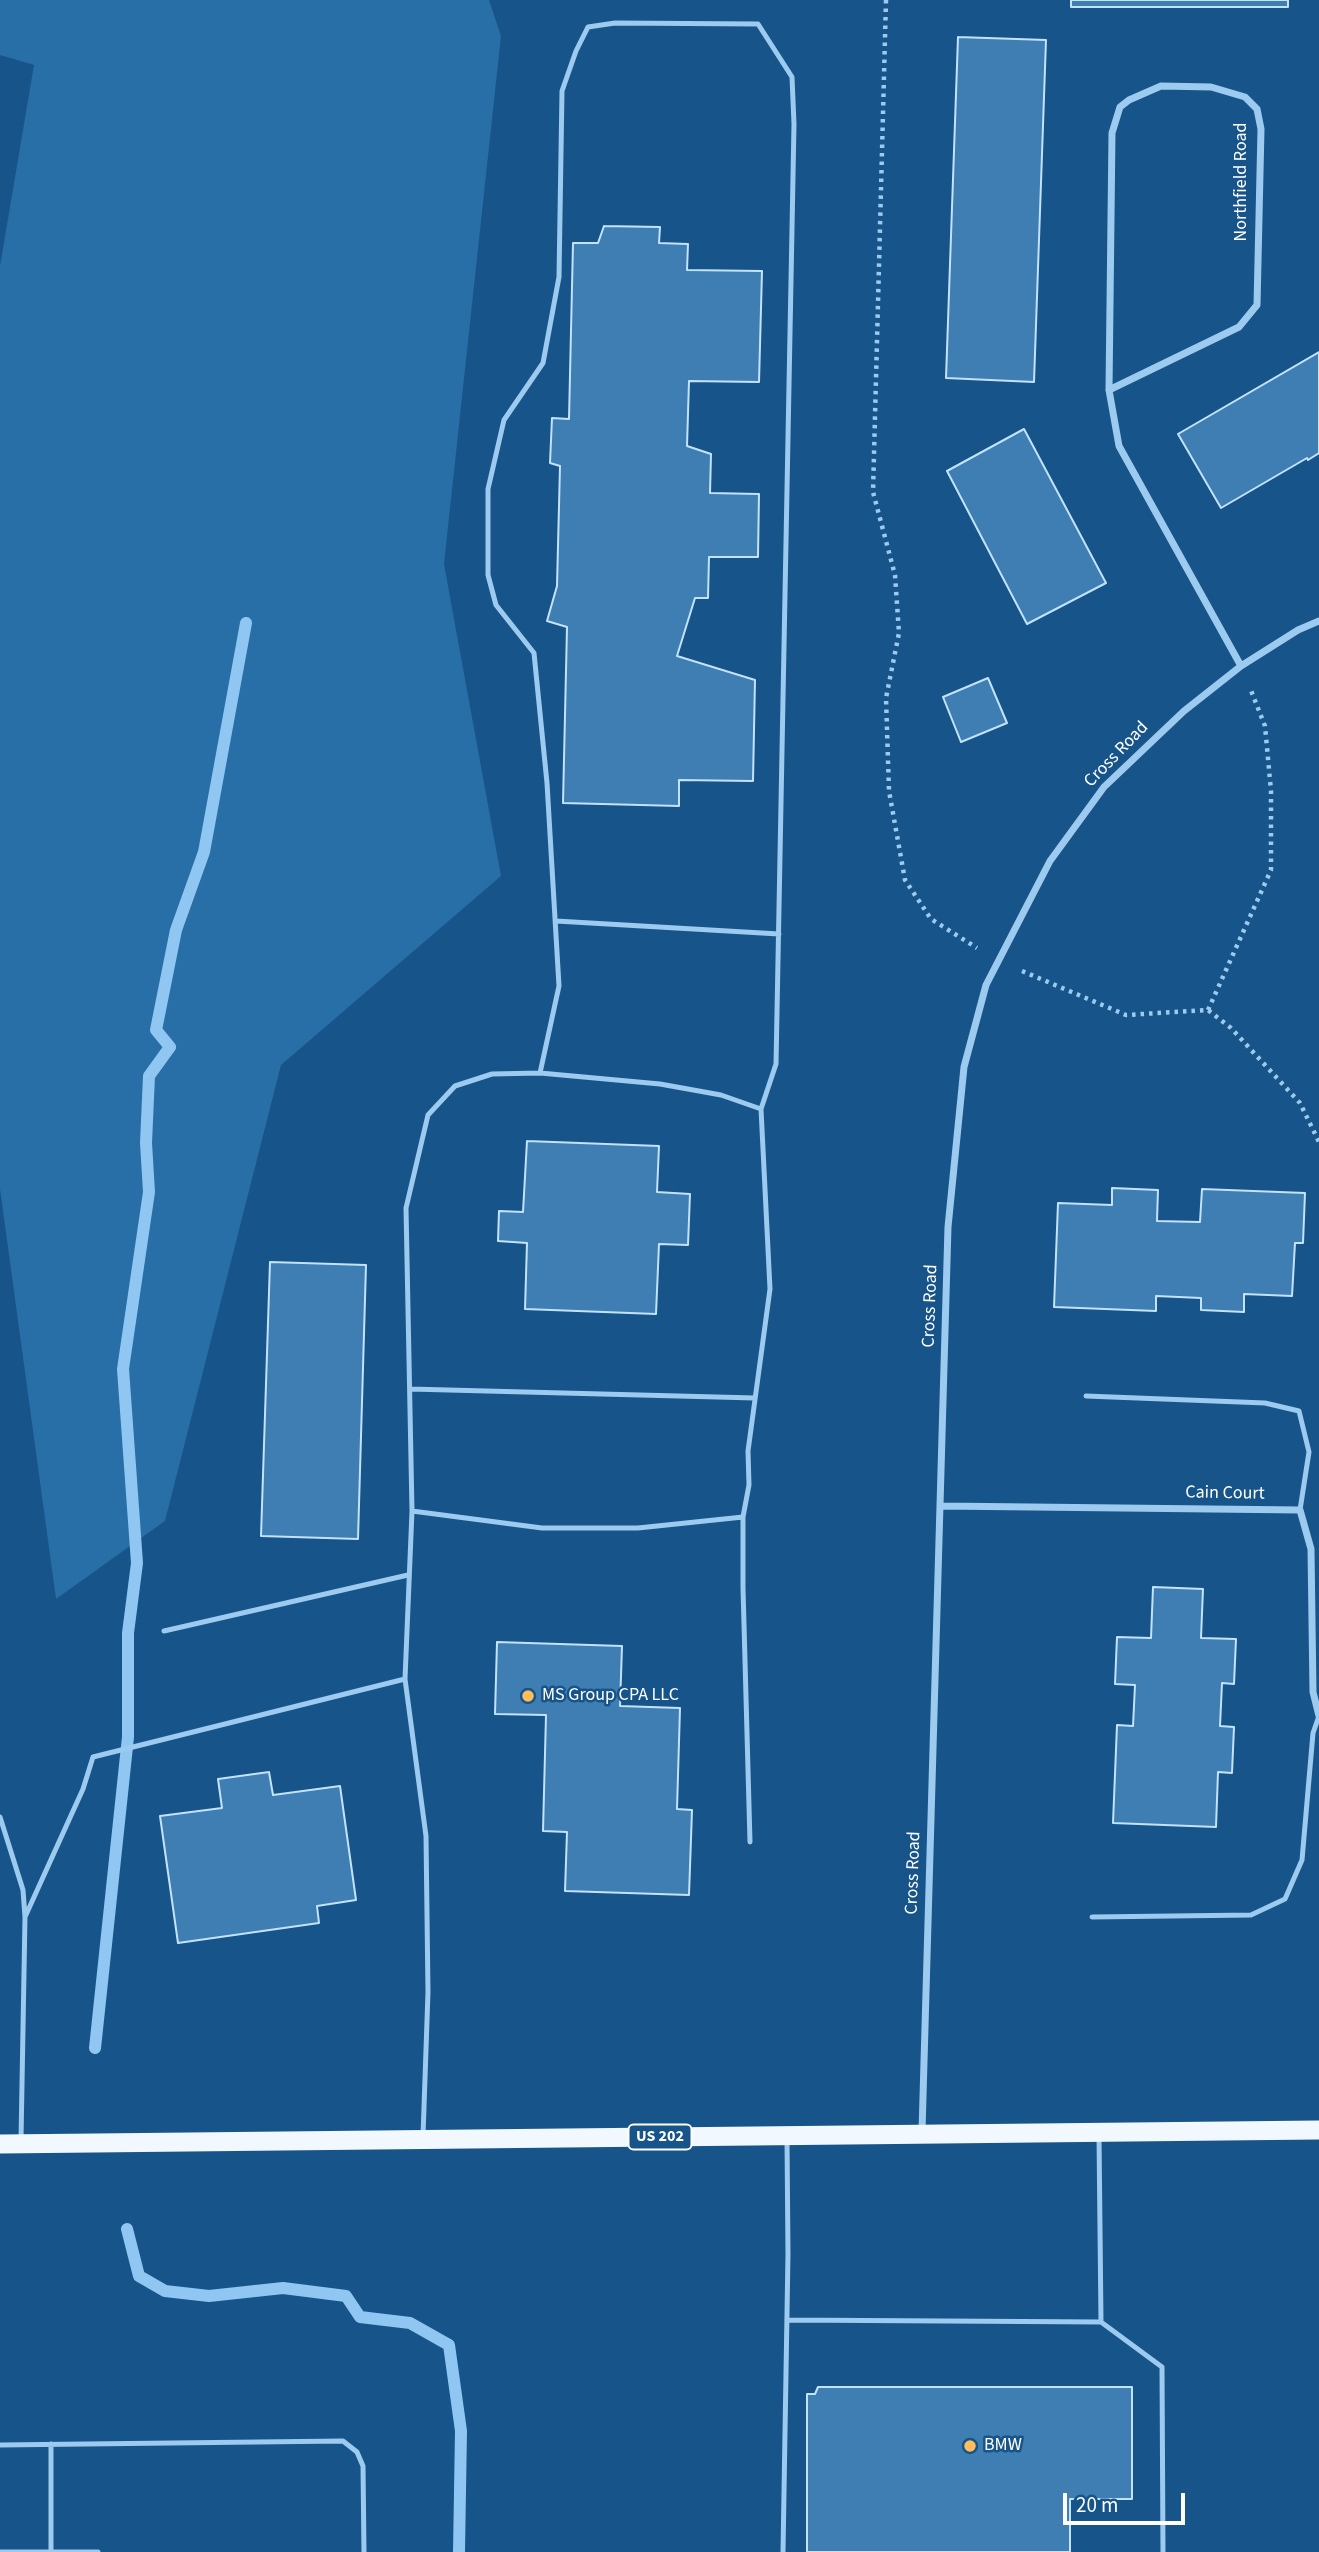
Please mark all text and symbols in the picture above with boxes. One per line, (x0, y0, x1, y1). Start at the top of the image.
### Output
street label: Northfield Road (1231, 123, 1253, 241)
street label: Cross Road (1080, 718, 1154, 792)
street label: Cross Road (919, 1264, 943, 1348)
street label: Cain Court (1185, 1483, 1265, 1505)
place label: MS Group CPA LLC (542, 1685, 679, 1707)
marker: MS Group CPA LLC (520, 1688, 536, 1704)
street label: Cross Road (902, 1831, 926, 1915)
road number: US 202 (628, 2124, 692, 2150)
place label: BMW (984, 2435, 1022, 2457)
marker: BMW (962, 2438, 978, 2454)
scale bar (1067, 2478, 1190, 2522)
text: 20 m (1076, 2490, 1118, 2520)

